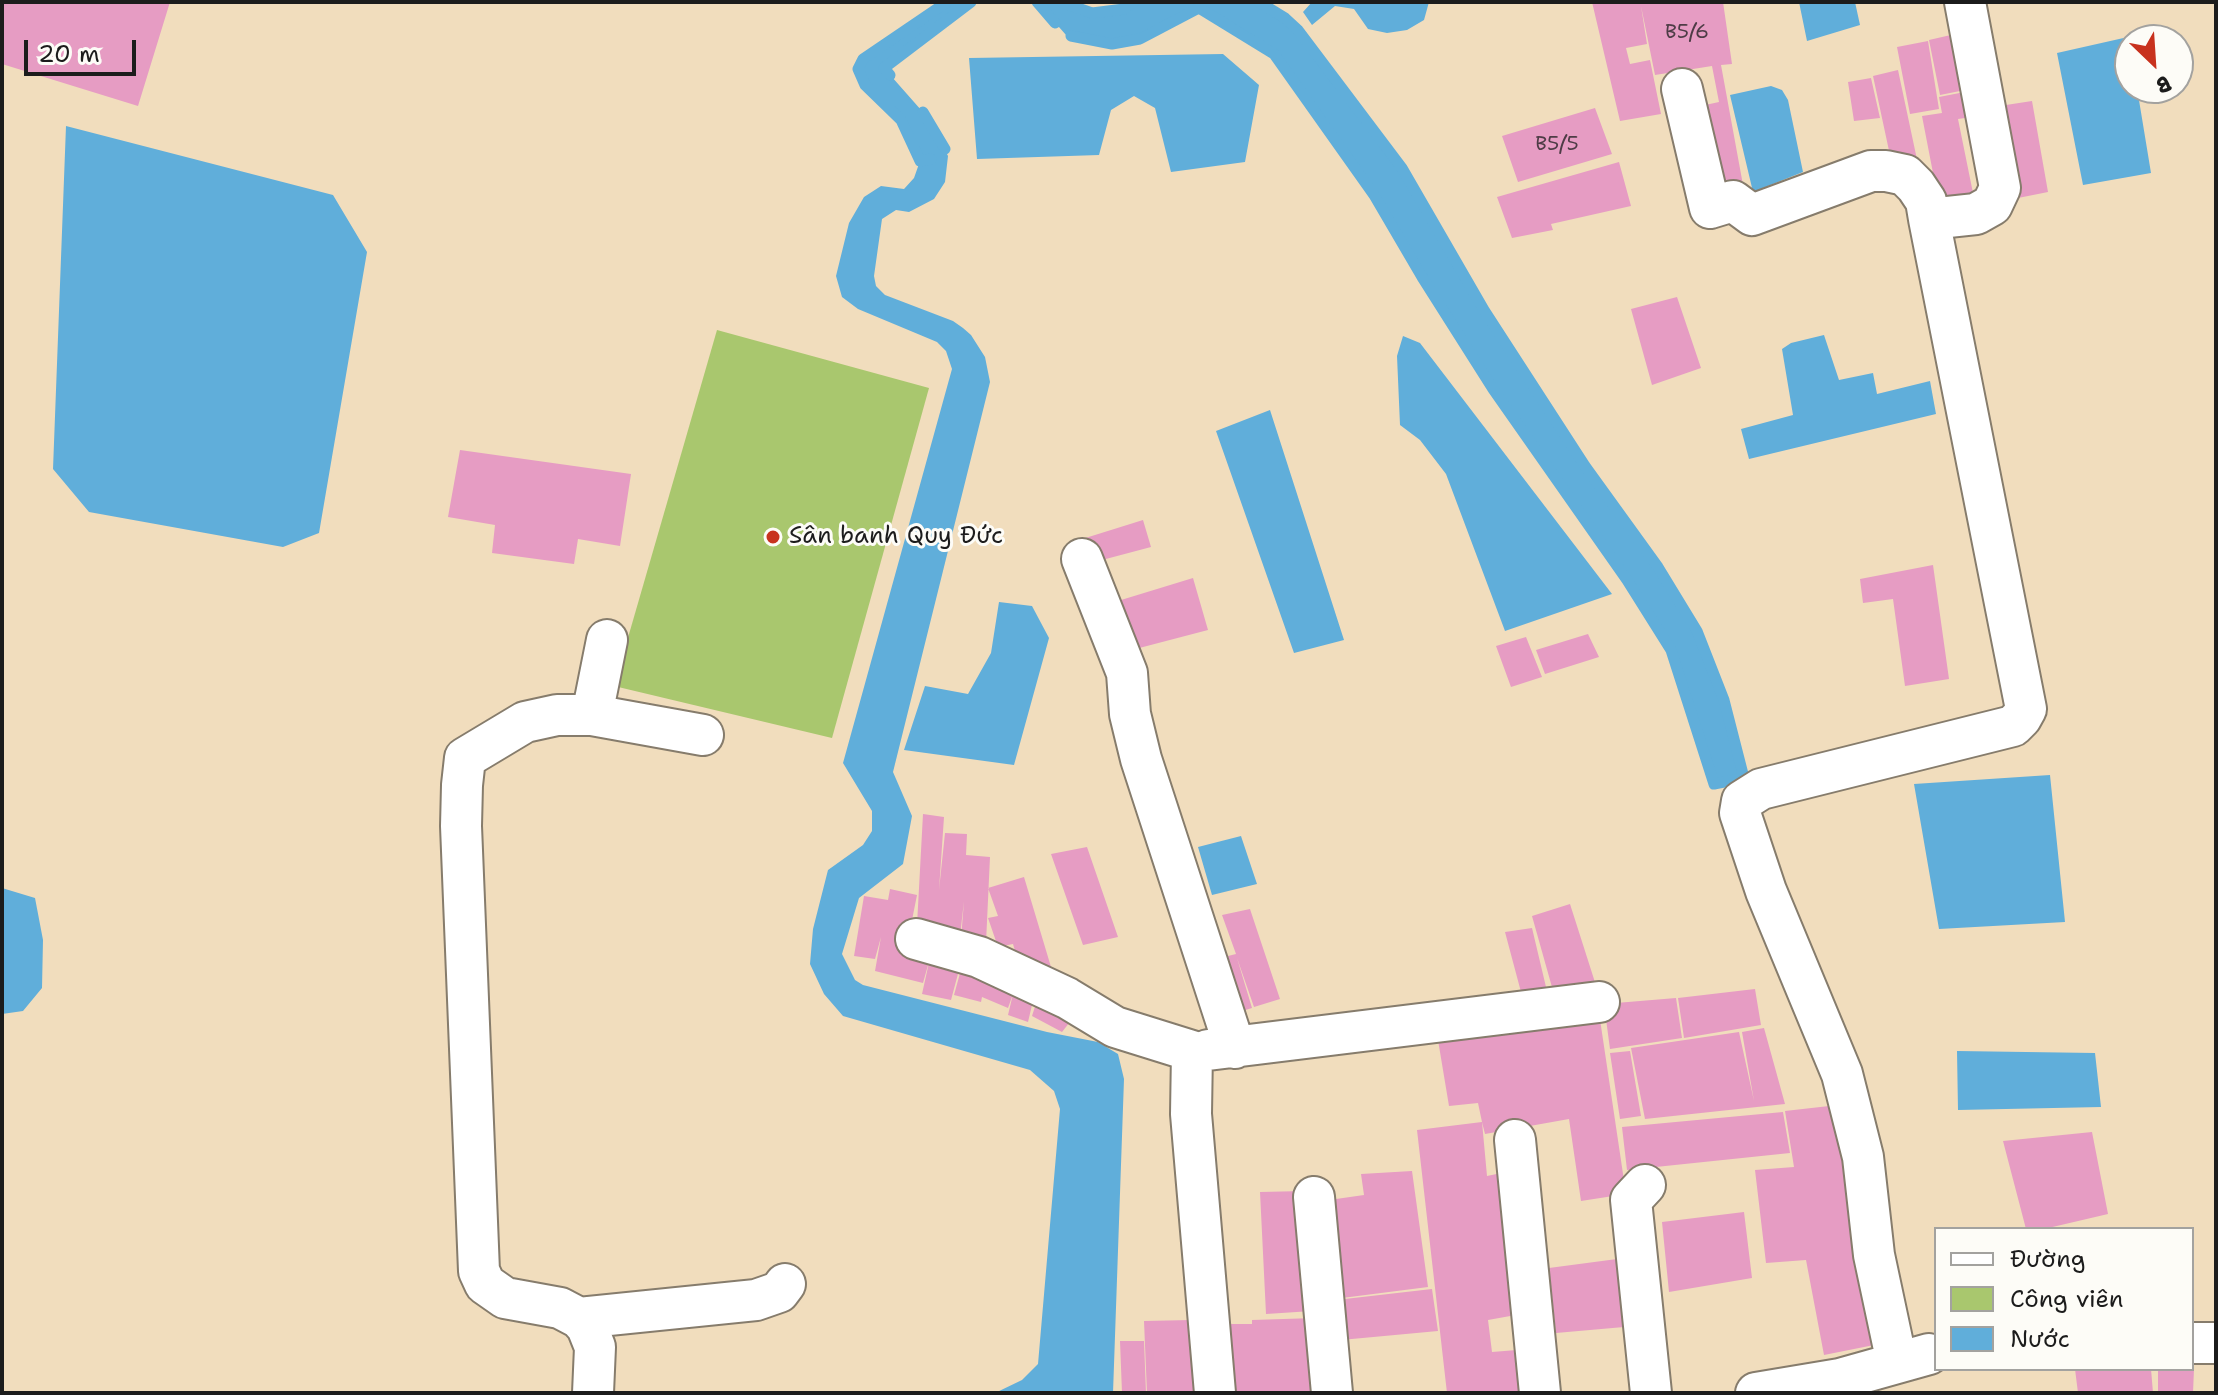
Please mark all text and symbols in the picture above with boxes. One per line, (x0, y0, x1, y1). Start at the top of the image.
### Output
house number: B5/6 (1665, 21, 1709, 45)
scale bar (28, 24, 140, 74)
north arrow (2114, 24, 2194, 104)
text: 20 m (38, 38, 100, 70)
text: B (2151, 68, 2176, 100)
house number: B5/5 (1535, 133, 1579, 157)
place label: Sân banh Quy Đức (789, 523, 1003, 551)
marker: Sân banh Quy Đức (764, 528, 782, 546)
legend (1934, 1227, 2194, 1371)
text: Đường (2010, 1243, 2085, 1275)
text: Công viên (2010, 1283, 2123, 1315)
text: Nước (2010, 1323, 2070, 1355)

